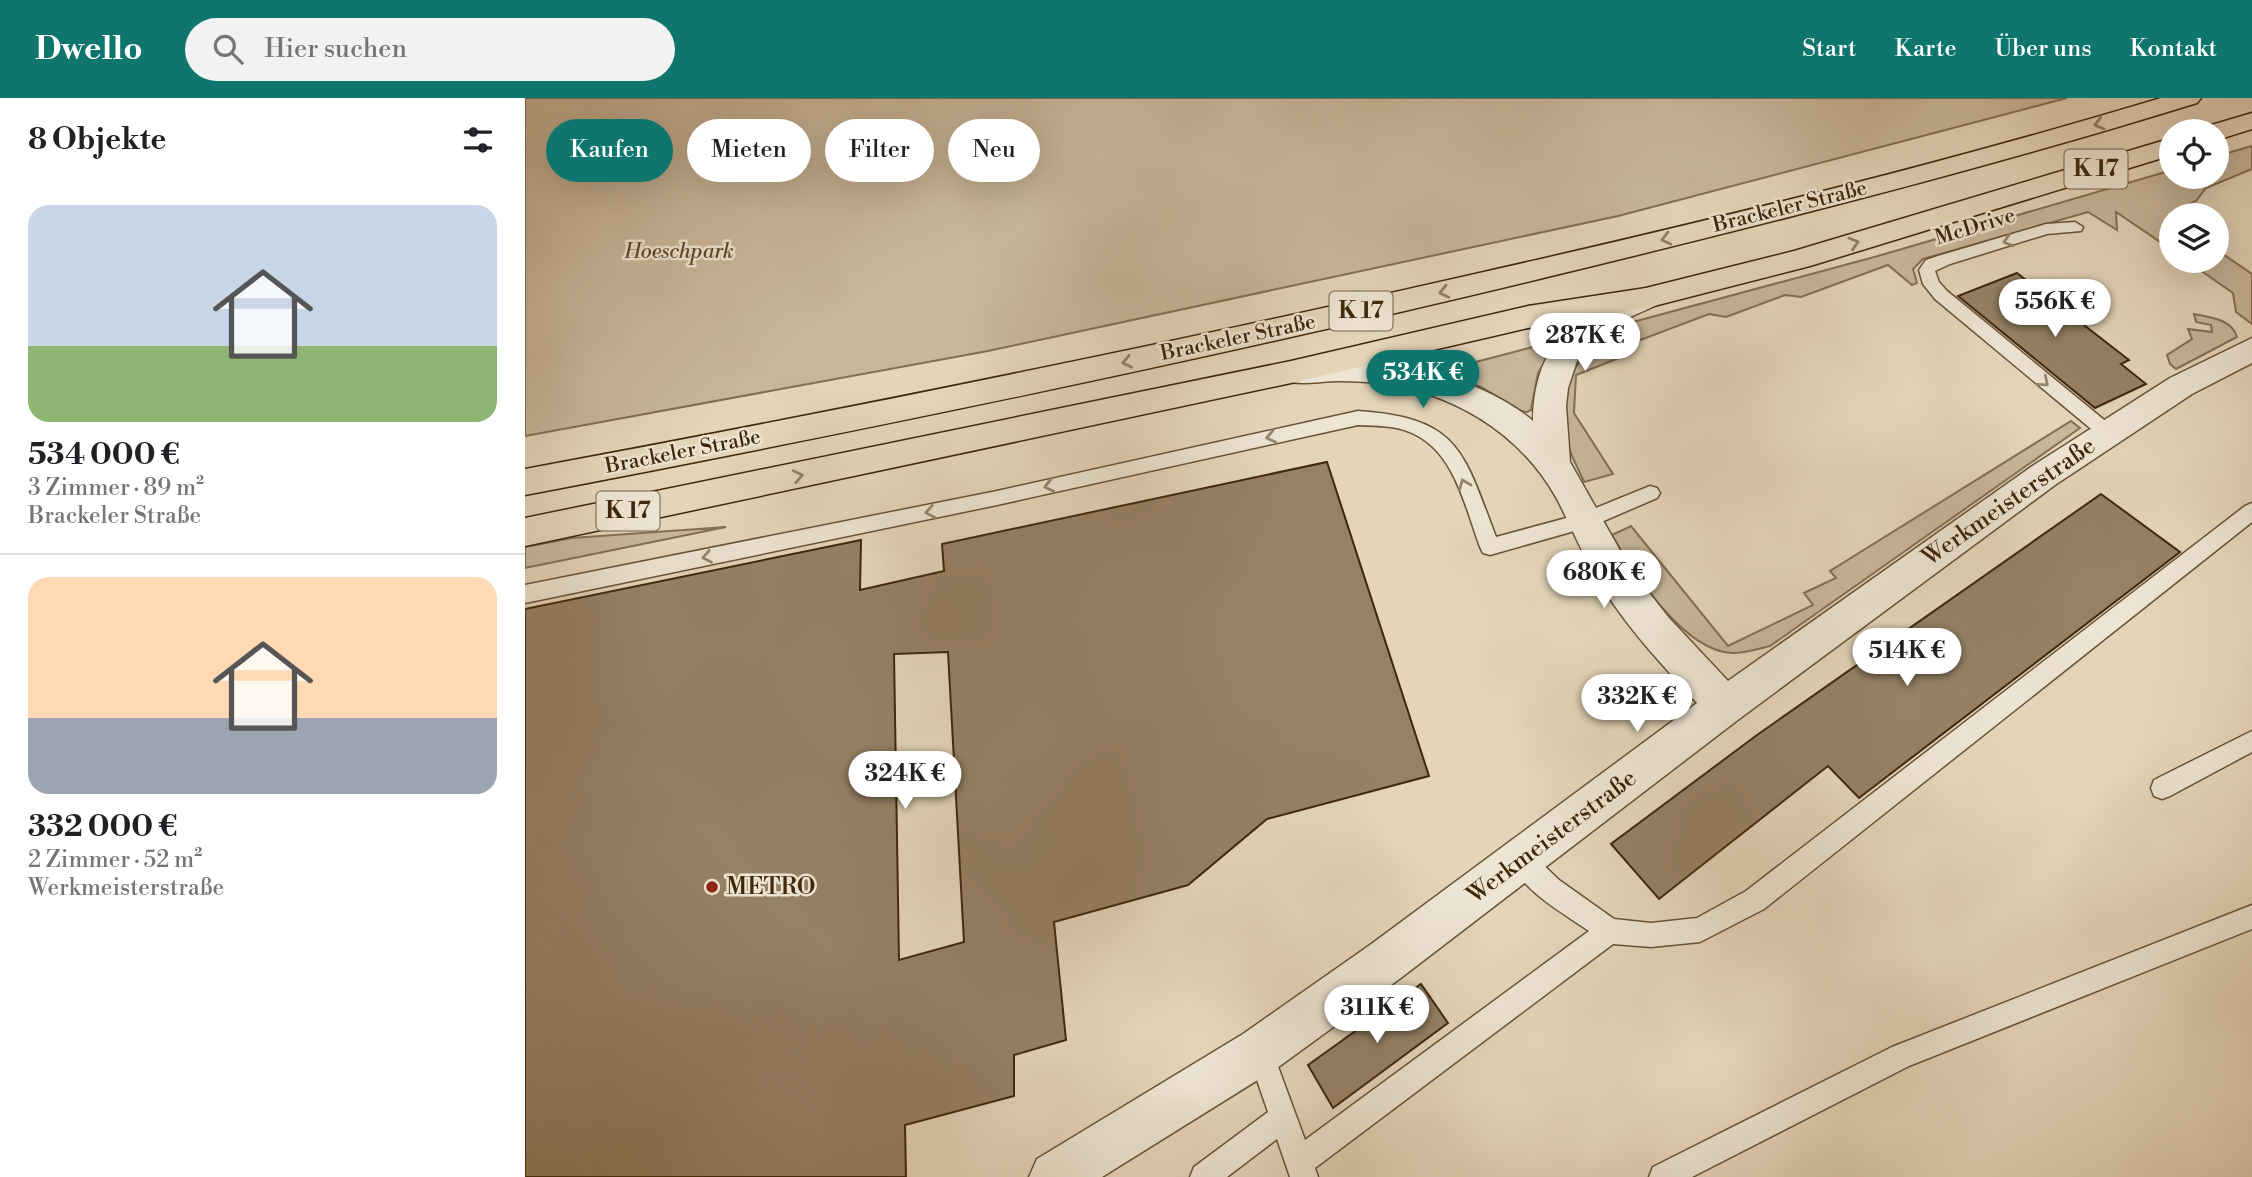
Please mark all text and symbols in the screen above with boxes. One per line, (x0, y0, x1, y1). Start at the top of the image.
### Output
search box (185, 18, 675, 81)
text: Dwello (35, 29, 143, 70)
icon: search (209, 30, 247, 68)
text: Hier suchen (265, 33, 407, 65)
text: Start (1802, 34, 1856, 64)
text: Karte (1894, 34, 1957, 64)
text: Über uns (1995, 34, 2092, 64)
text: Kontakt (2130, 34, 2217, 64)
one-way arrow (2093, 116, 2105, 130)
chip: Kaufen (546, 119, 673, 182)
chip: Mieten (687, 119, 811, 182)
chip: Filter (825, 119, 934, 182)
chip: Neu (948, 119, 1040, 182)
map controls (2159, 119, 2229, 273)
button: locate (2159, 119, 2229, 189)
text: 8 Objekte (28, 121, 166, 159)
icon: filters (459, 121, 497, 159)
road number: K 17 (2065, 150, 2127, 188)
street label: Brackeler Straße (1709, 175, 1870, 239)
street label: McDrive (1932, 202, 2018, 252)
button: layers (2159, 203, 2229, 273)
one-way arrow (1660, 231, 1672, 245)
one-way arrow (2002, 232, 2014, 247)
one-way arrow (1847, 236, 1859, 251)
park label: Hoeschpark (623, 239, 734, 265)
icon: home (200, 251, 326, 377)
pin: 556K € (1998, 280, 2112, 339)
one-way arrow (1438, 283, 1450, 298)
text: 556K € (2015, 288, 2095, 316)
road number: K 17 (1329, 292, 1393, 330)
street label: Brackeler Straße (1157, 309, 1318, 367)
pin: 287K € (1528, 314, 1642, 373)
text: 287K € (1545, 322, 1625, 350)
pin: 534K € (1366, 350, 1480, 410)
one-way arrow (1121, 354, 1133, 368)
text: 534K € (1382, 359, 1464, 387)
one-way arrow (2036, 374, 2049, 386)
street label: Brackeler Straße (602, 424, 763, 480)
one-way arrow (1265, 429, 1277, 443)
street label: Werkmeisterstraße (1916, 431, 2101, 574)
text: 534 000 € (28, 436, 180, 474)
one-way arrow (792, 470, 804, 485)
text: 3 Zimmer · 89 m² (28, 474, 204, 502)
one-way arrow (1043, 478, 1055, 493)
one-way arrow (1459, 478, 1473, 490)
road number: K 17 (597, 492, 659, 530)
text: Brackeler Straße (28, 502, 201, 530)
one-way arrow (924, 503, 936, 518)
one-way arrow (702, 548, 714, 563)
pin: 680K € (1547, 550, 1661, 610)
text: 680K € (1562, 559, 1646, 587)
icon: home (200, 623, 326, 749)
pin: 514K € (1850, 628, 1964, 688)
text: 514K € (1868, 637, 1946, 665)
pin: 332K € (1580, 674, 1694, 734)
text: 332K € (1597, 683, 1677, 711)
pin: 324K € (848, 752, 962, 811)
text: 324K € (864, 760, 946, 788)
street label: Werkmeisterstraße (1460, 763, 1643, 911)
text: 332 000 € (28, 808, 177, 846)
text: 2 Zimmer · 52 m² (28, 846, 202, 874)
place label: METRO (726, 872, 816, 902)
text: Werkmeisterstraße (28, 874, 224, 902)
marker: METRO (704, 879, 720, 895)
pin: 311K € (1320, 986, 1434, 1045)
text: 311K € (1340, 994, 1414, 1022)

